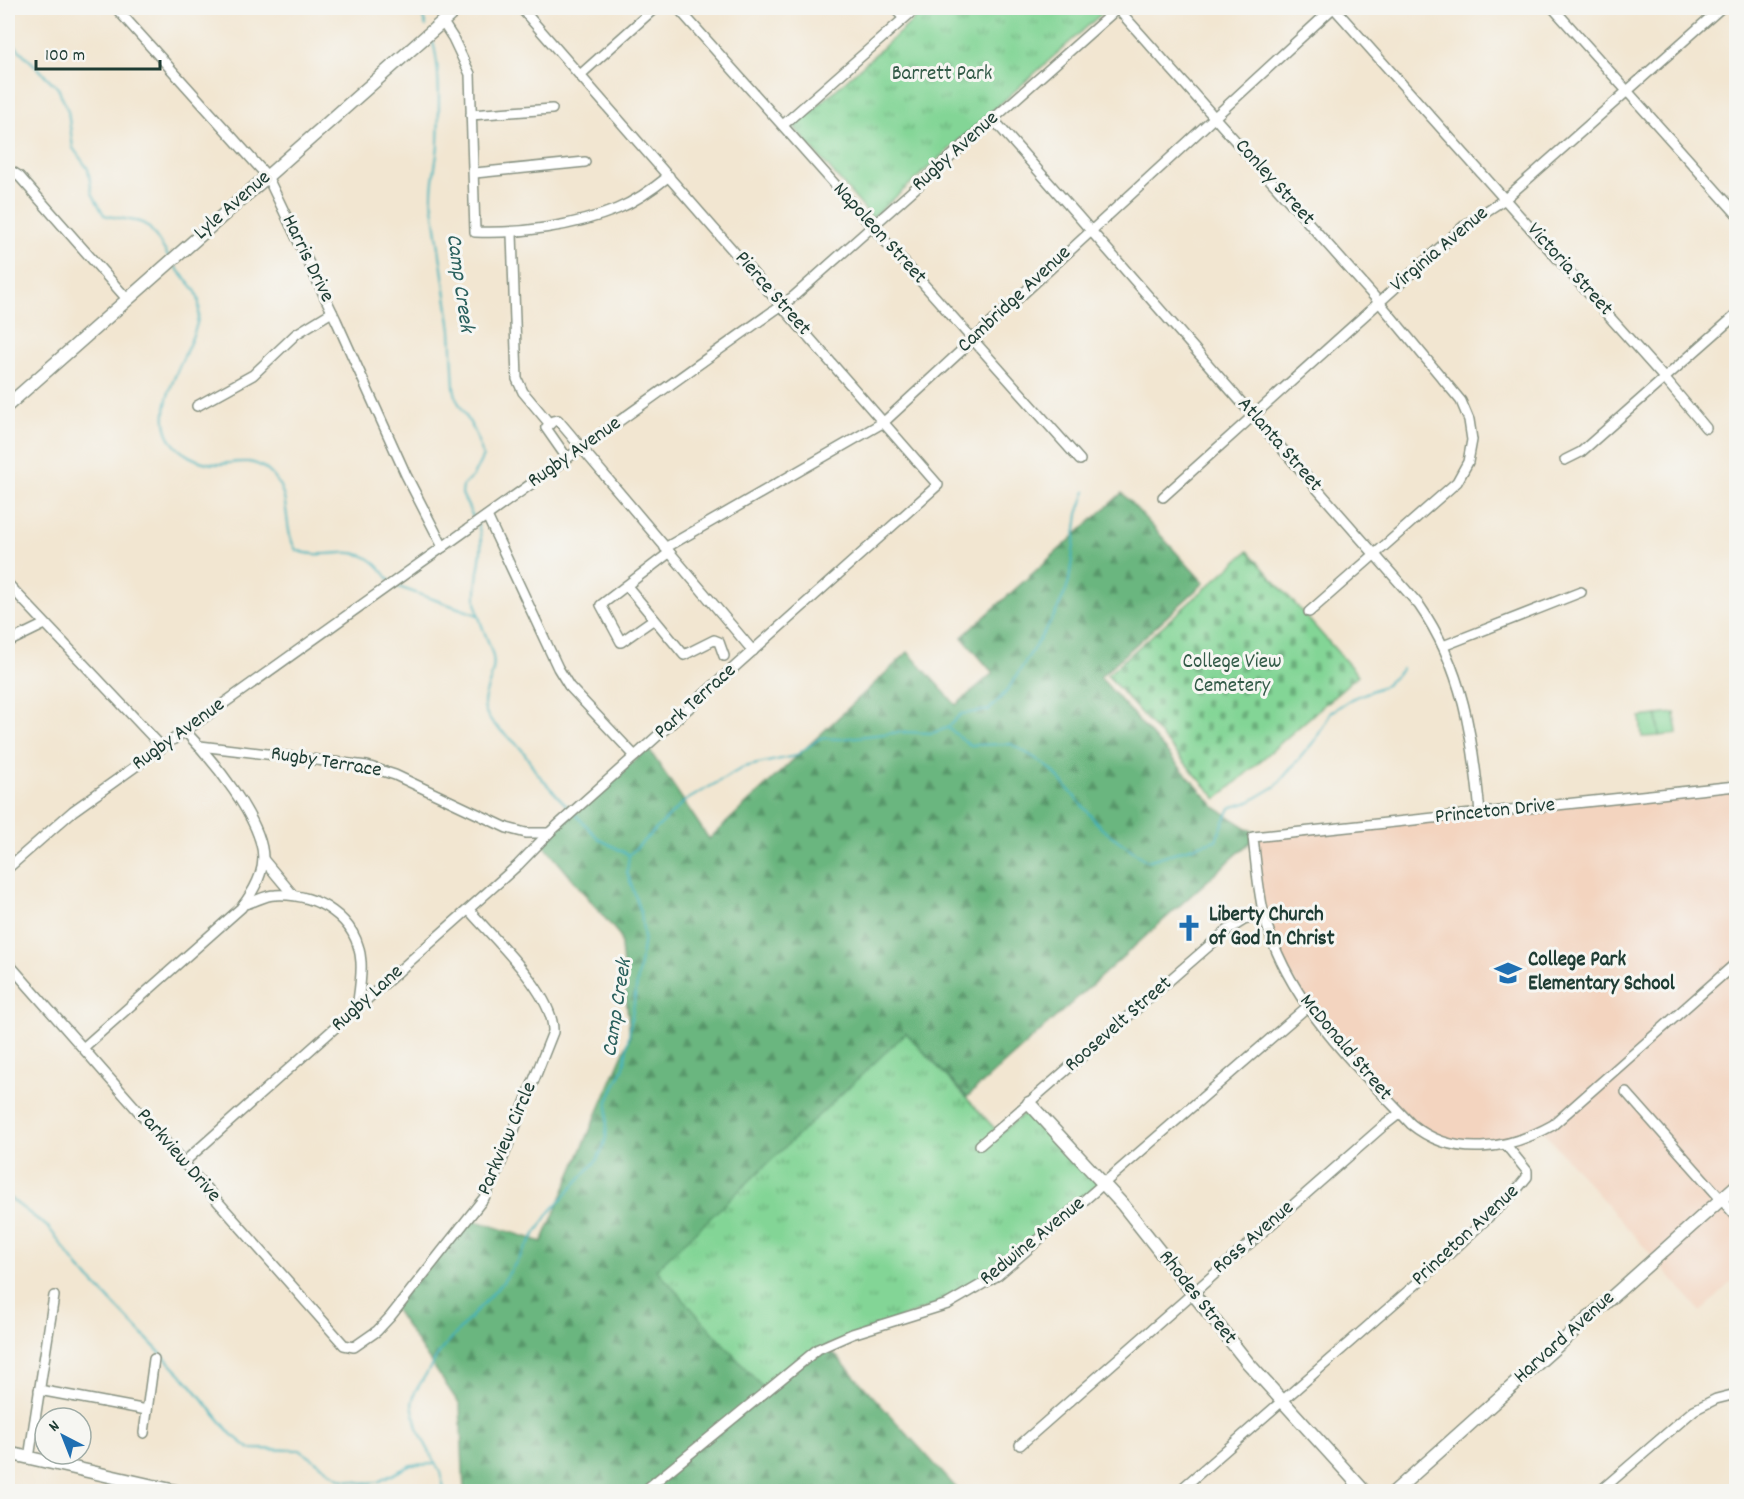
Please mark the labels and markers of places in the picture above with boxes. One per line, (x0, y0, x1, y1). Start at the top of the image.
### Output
place label: Liberty Church of God In Christ (1209, 901, 1335, 955)
church icon: Liberty Church of God In Christ (1174, 913, 1204, 943)
place label: College Park Elementary School (1528, 946, 1676, 1000)
school or university icon: College Park Elementary School (1493, 958, 1523, 988)

